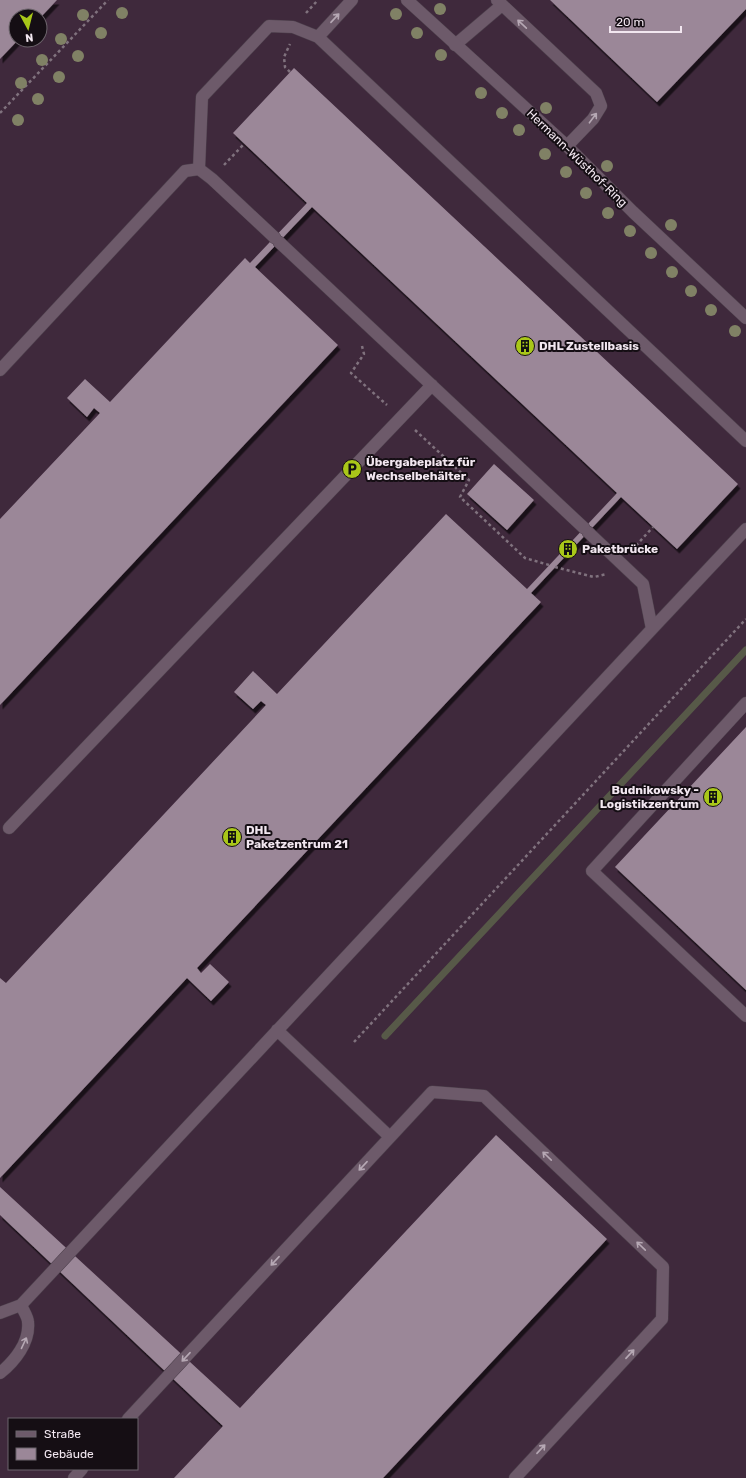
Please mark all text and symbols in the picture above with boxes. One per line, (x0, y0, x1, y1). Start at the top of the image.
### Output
north arrow (8, 8, 48, 48)
scale bar (610, 8, 681, 34)
one-way arrow (330, 13, 340, 23)
text: 20 m (616, 15, 644, 29)
one-way arrow (517, 19, 527, 28)
text: N (24, 30, 34, 44)
street label: Hermann-Wüsthof-Ring (524, 106, 630, 210)
one-way arrow (589, 113, 597, 124)
building icon: DHL Zustellbasis (514, 335, 536, 357)
place label: DHL Zustellbasis (539, 339, 639, 353)
place label: Übergabeplatz für Wechselbehälter (366, 455, 476, 483)
parking icon: Übergabeplatz für Wechselbehälter (341, 458, 363, 480)
building icon: Paketbrücke (557, 538, 579, 560)
place label: Paketbrücke (582, 542, 658, 556)
place label: Budnikowsky - Logistikzentrum (600, 783, 699, 811)
building icon: Budnikowsky - Logistikzentrum (702, 786, 724, 808)
place label: DHL Paketzentrum 21 (246, 823, 348, 851)
building icon: DHL Paketzentrum 21 (221, 826, 243, 848)
one-way arrow (543, 1152, 553, 1161)
one-way arrow (358, 1161, 368, 1171)
one-way arrow (637, 1242, 647, 1251)
one-way arrow (270, 1256, 279, 1266)
one-way arrow (21, 1337, 28, 1349)
one-way arrow (625, 1349, 634, 1359)
one-way arrow (182, 1351, 191, 1362)
legend (8, 1418, 138, 1470)
text: Straße (44, 1427, 81, 1441)
one-way arrow (536, 1445, 545, 1455)
text: Gebäude (44, 1447, 94, 1461)

